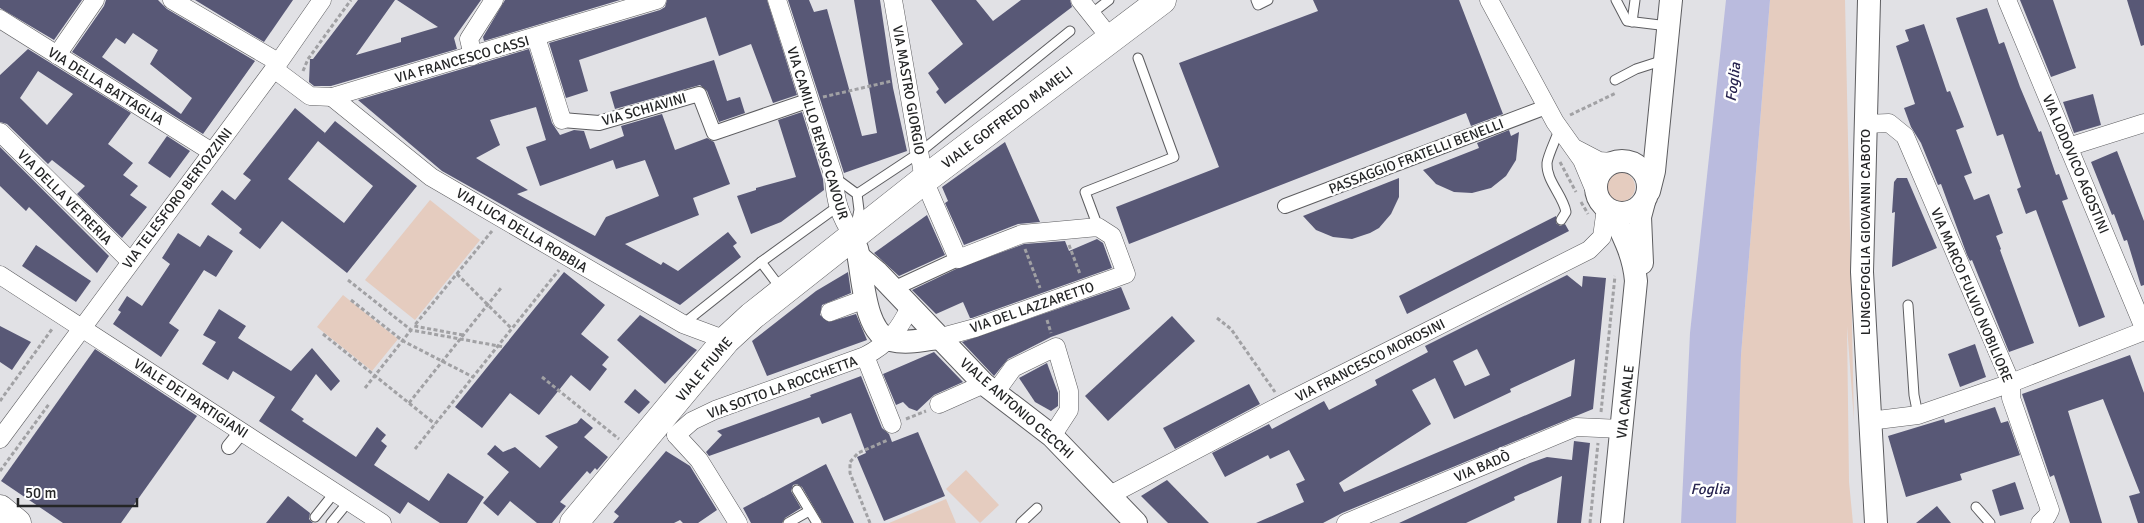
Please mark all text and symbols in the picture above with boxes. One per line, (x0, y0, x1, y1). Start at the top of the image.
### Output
street label: VIA MASTRO GIORGIO (889, 24, 928, 156)
street label: VIA FRANCESCO CASSI (393, 32, 531, 87)
street label: VIA DELLA BATTAGLIA (45, 44, 167, 129)
street label: VIA CAMILLO BENSO CAVOUR (783, 45, 852, 222)
water label: Foglia (1722, 61, 1744, 103)
street label: VIALE GOFFREDO MAMELI (938, 63, 1076, 172)
street label: VIA SCHIAVINI (600, 89, 688, 130)
street label: VIA LODOVICO AGOSTINI (2039, 92, 2113, 236)
street label: PASSAGGIO FRATELLI BENELLI (1326, 115, 1506, 198)
street label: VIA TELESFORO BERTOZZINI (119, 125, 236, 272)
street label: LUNGOFOGLIA GIOVANNI CABOTO (1857, 129, 1874, 335)
street label: VIA DELLA VETRERIA (14, 146, 116, 249)
street label: VIA LUCA DELLA ROBBIA (453, 185, 591, 277)
street label: VIA MARCO FULVIO NOBILIORE (1927, 205, 2016, 385)
street label: VIA DEL LAZZARETTO (968, 278, 1097, 337)
street label: VIA FRANCESCO MOROSINI (1293, 315, 1448, 406)
street label: VIALE FIUME (673, 334, 736, 405)
street label: VIA SOTTO LA ROCCHETTA (705, 352, 860, 423)
street label: VIALE ANTONIO CECCHI (956, 354, 1077, 462)
street label: VIALE DEI PARTIGIANI (130, 355, 251, 442)
street label: VIA CANALE (1613, 364, 1638, 440)
street label: VIA BADÒ (1452, 447, 1513, 486)
scale bar (18, 476, 136, 508)
water label: Foglia (1690, 480, 1730, 498)
text: 50 m (25, 484, 56, 502)

